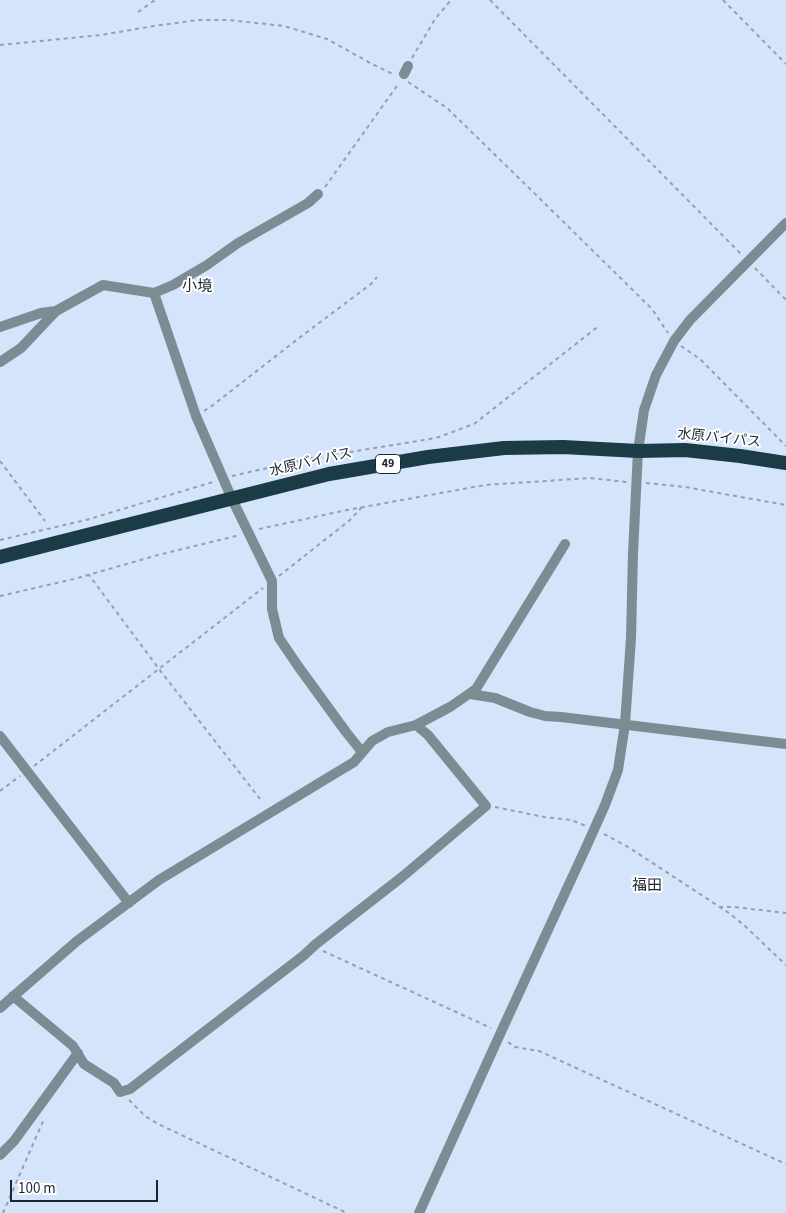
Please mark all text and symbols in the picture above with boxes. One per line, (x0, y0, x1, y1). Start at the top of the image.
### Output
district label: 小境 (182, 279, 212, 297)
street label: 水原バイパス (676, 426, 762, 452)
street label: 水原バイパス (268, 445, 354, 481)
road number: 49 (376, 454, 400, 474)
district label: 福田 (632, 878, 662, 896)
scale bar (12, 1170, 160, 1202)
text: 100 m (18, 1178, 56, 1199)

